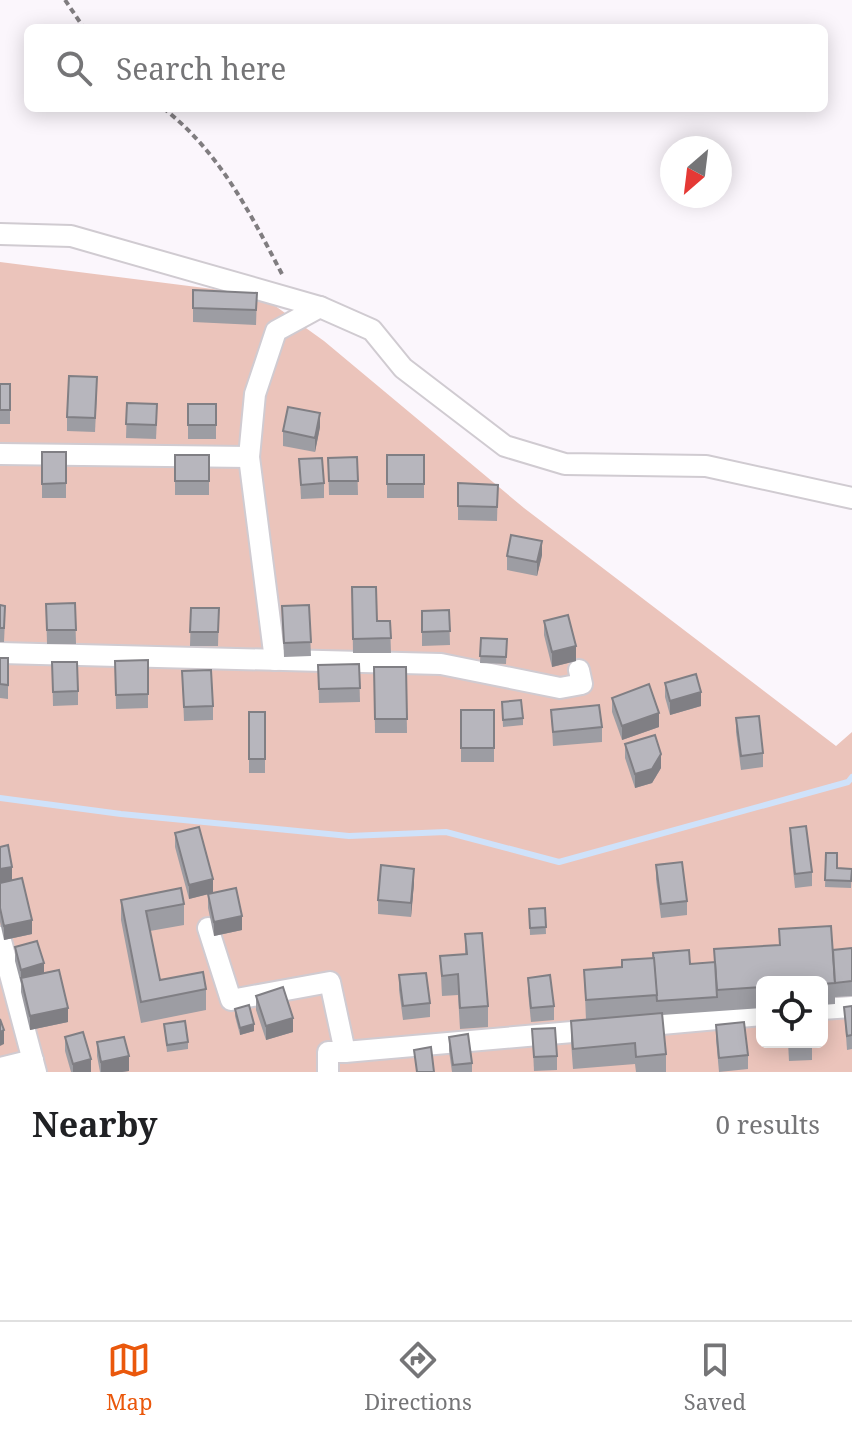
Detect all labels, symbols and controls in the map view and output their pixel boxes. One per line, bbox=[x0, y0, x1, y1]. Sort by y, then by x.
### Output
search box bbox=[24, 24, 828, 112]
icon: search bbox=[52, 46, 96, 90]
text: Search here bbox=[116, 48, 286, 89]
north arrow bbox=[660, 136, 732, 208]
map controls bbox=[756, 976, 828, 1048]
button: locate bbox=[756, 976, 828, 1048]
text: Nearby bbox=[32, 1101, 158, 1147]
text: 0 results bbox=[715, 1106, 820, 1142]
tab: Map bbox=[106, 1338, 152, 1416]
tab: Directions bbox=[364, 1338, 472, 1416]
tab: Saved bbox=[684, 1338, 746, 1416]

